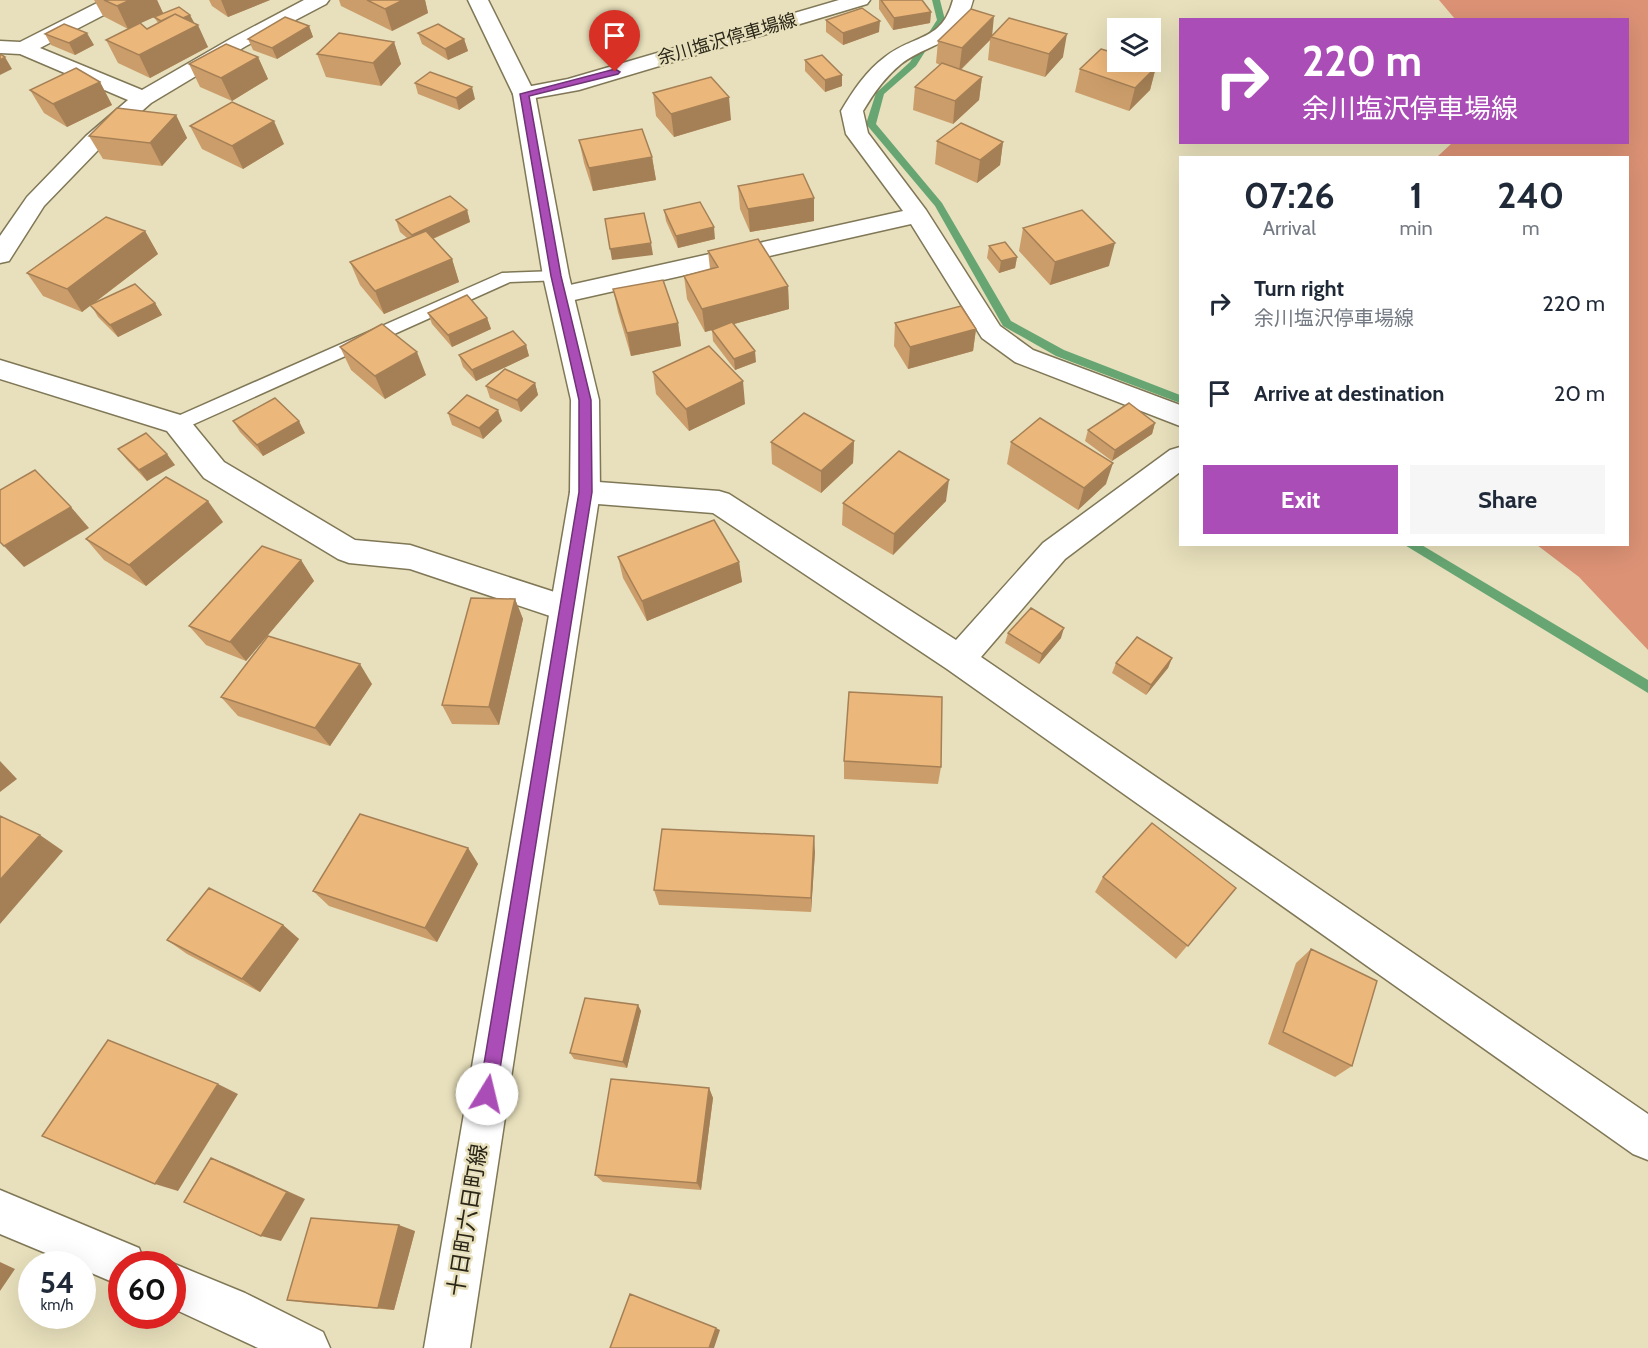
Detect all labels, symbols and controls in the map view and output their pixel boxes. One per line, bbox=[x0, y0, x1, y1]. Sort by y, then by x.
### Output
street label: 余川塩沢停車場線 bbox=[655, 9, 799, 69]
pin bbox=[589, 10, 640, 72]
map controls bbox=[1107, 18, 1161, 72]
button: layers bbox=[1107, 18, 1161, 72]
icon: arrive bbox=[598, 19, 631, 52]
text: 220 m bbox=[1302, 35, 1422, 87]
icon: right bbox=[1203, 42, 1281, 120]
text: 余川塩沢停車場線 bbox=[1302, 92, 1518, 125]
text: 07:26 bbox=[1244, 173, 1335, 217]
text: 1 bbox=[1409, 173, 1423, 217]
text: 240 bbox=[1497, 173, 1564, 217]
text: Arrival bbox=[1263, 216, 1316, 240]
text: min bbox=[1400, 216, 1433, 240]
text: m bbox=[1522, 216, 1540, 240]
text: Turn right bbox=[1254, 275, 1344, 302]
icon: right bbox=[1203, 287, 1236, 320]
text: 220 m bbox=[1542, 290, 1605, 317]
text: 余川塩沢停車場線 bbox=[1254, 306, 1414, 330]
icon: arrive bbox=[1203, 377, 1236, 410]
text: Arrive at destination bbox=[1254, 380, 1444, 407]
text: 20 m bbox=[1554, 380, 1605, 407]
button: Exit bbox=[1203, 465, 1398, 534]
button: Share bbox=[1410, 465, 1605, 534]
position arrow bbox=[455, 1062, 519, 1126]
street label: 十日町六日町線 bbox=[442, 1142, 493, 1298]
speed limit sign: 60 bbox=[108, 1251, 186, 1329]
text: 54 bbox=[40, 1264, 74, 1301]
text: km/h bbox=[41, 1296, 73, 1314]

